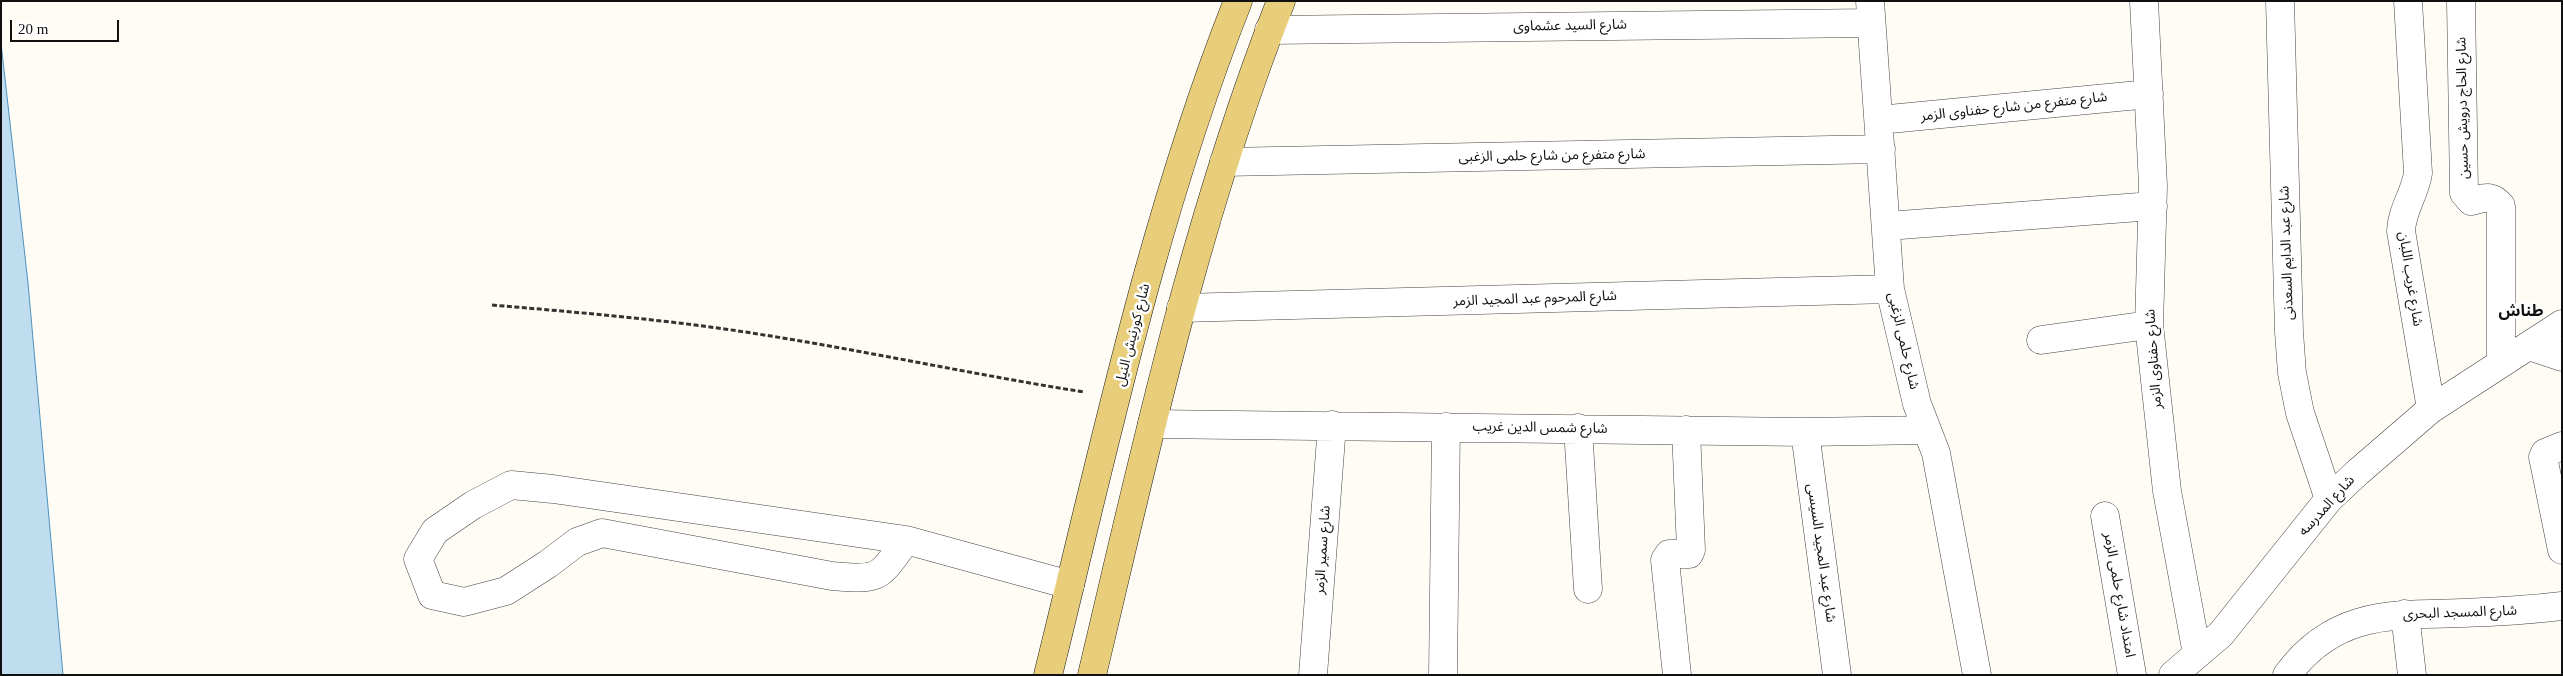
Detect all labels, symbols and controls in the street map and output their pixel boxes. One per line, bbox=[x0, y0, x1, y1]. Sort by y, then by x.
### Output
scale bar bbox=[12, 10, 121, 42]
street label: شارع السيد عشماوى bbox=[1513, 17, 1627, 35]
text: 20 m bbox=[18, 21, 48, 37]
street label: شارع الحاج درويش حسين bbox=[2453, 37, 2473, 179]
street label: شارع متفرع من شارع حفناوى الزمر bbox=[1920, 89, 2108, 125]
street label: شارع متفرع من شارع حلمى الزغبى bbox=[1458, 146, 1646, 166]
street label: شارع عبد الدايم السعدنى bbox=[2276, 185, 2298, 321]
street label: شارع غريب اللبان bbox=[2394, 230, 2426, 328]
street label: شارع كورنيش النيل bbox=[1112, 282, 1154, 388]
street label: شارع المرحوم عبد المجيد الزمر bbox=[1453, 288, 1617, 310]
street label: شارع حلمى الزغبى bbox=[1884, 291, 1922, 391]
district label: طناش bbox=[2499, 302, 2543, 322]
street label: شارع حفناوى الزمر bbox=[2142, 308, 2166, 410]
street label: شارع شمس الدين غريب bbox=[1472, 418, 1608, 438]
street label: شارع المدرسه bbox=[2295, 472, 2359, 540]
street label: شارع عبد المجيد السيسى bbox=[1803, 482, 1839, 624]
street label: شارع سمير الزمر bbox=[1312, 505, 1334, 595]
street label: امتداد شارع حلمى الزمر bbox=[2100, 531, 2138, 659]
street label: شارع المسجد البحرى bbox=[2402, 603, 2518, 623]

